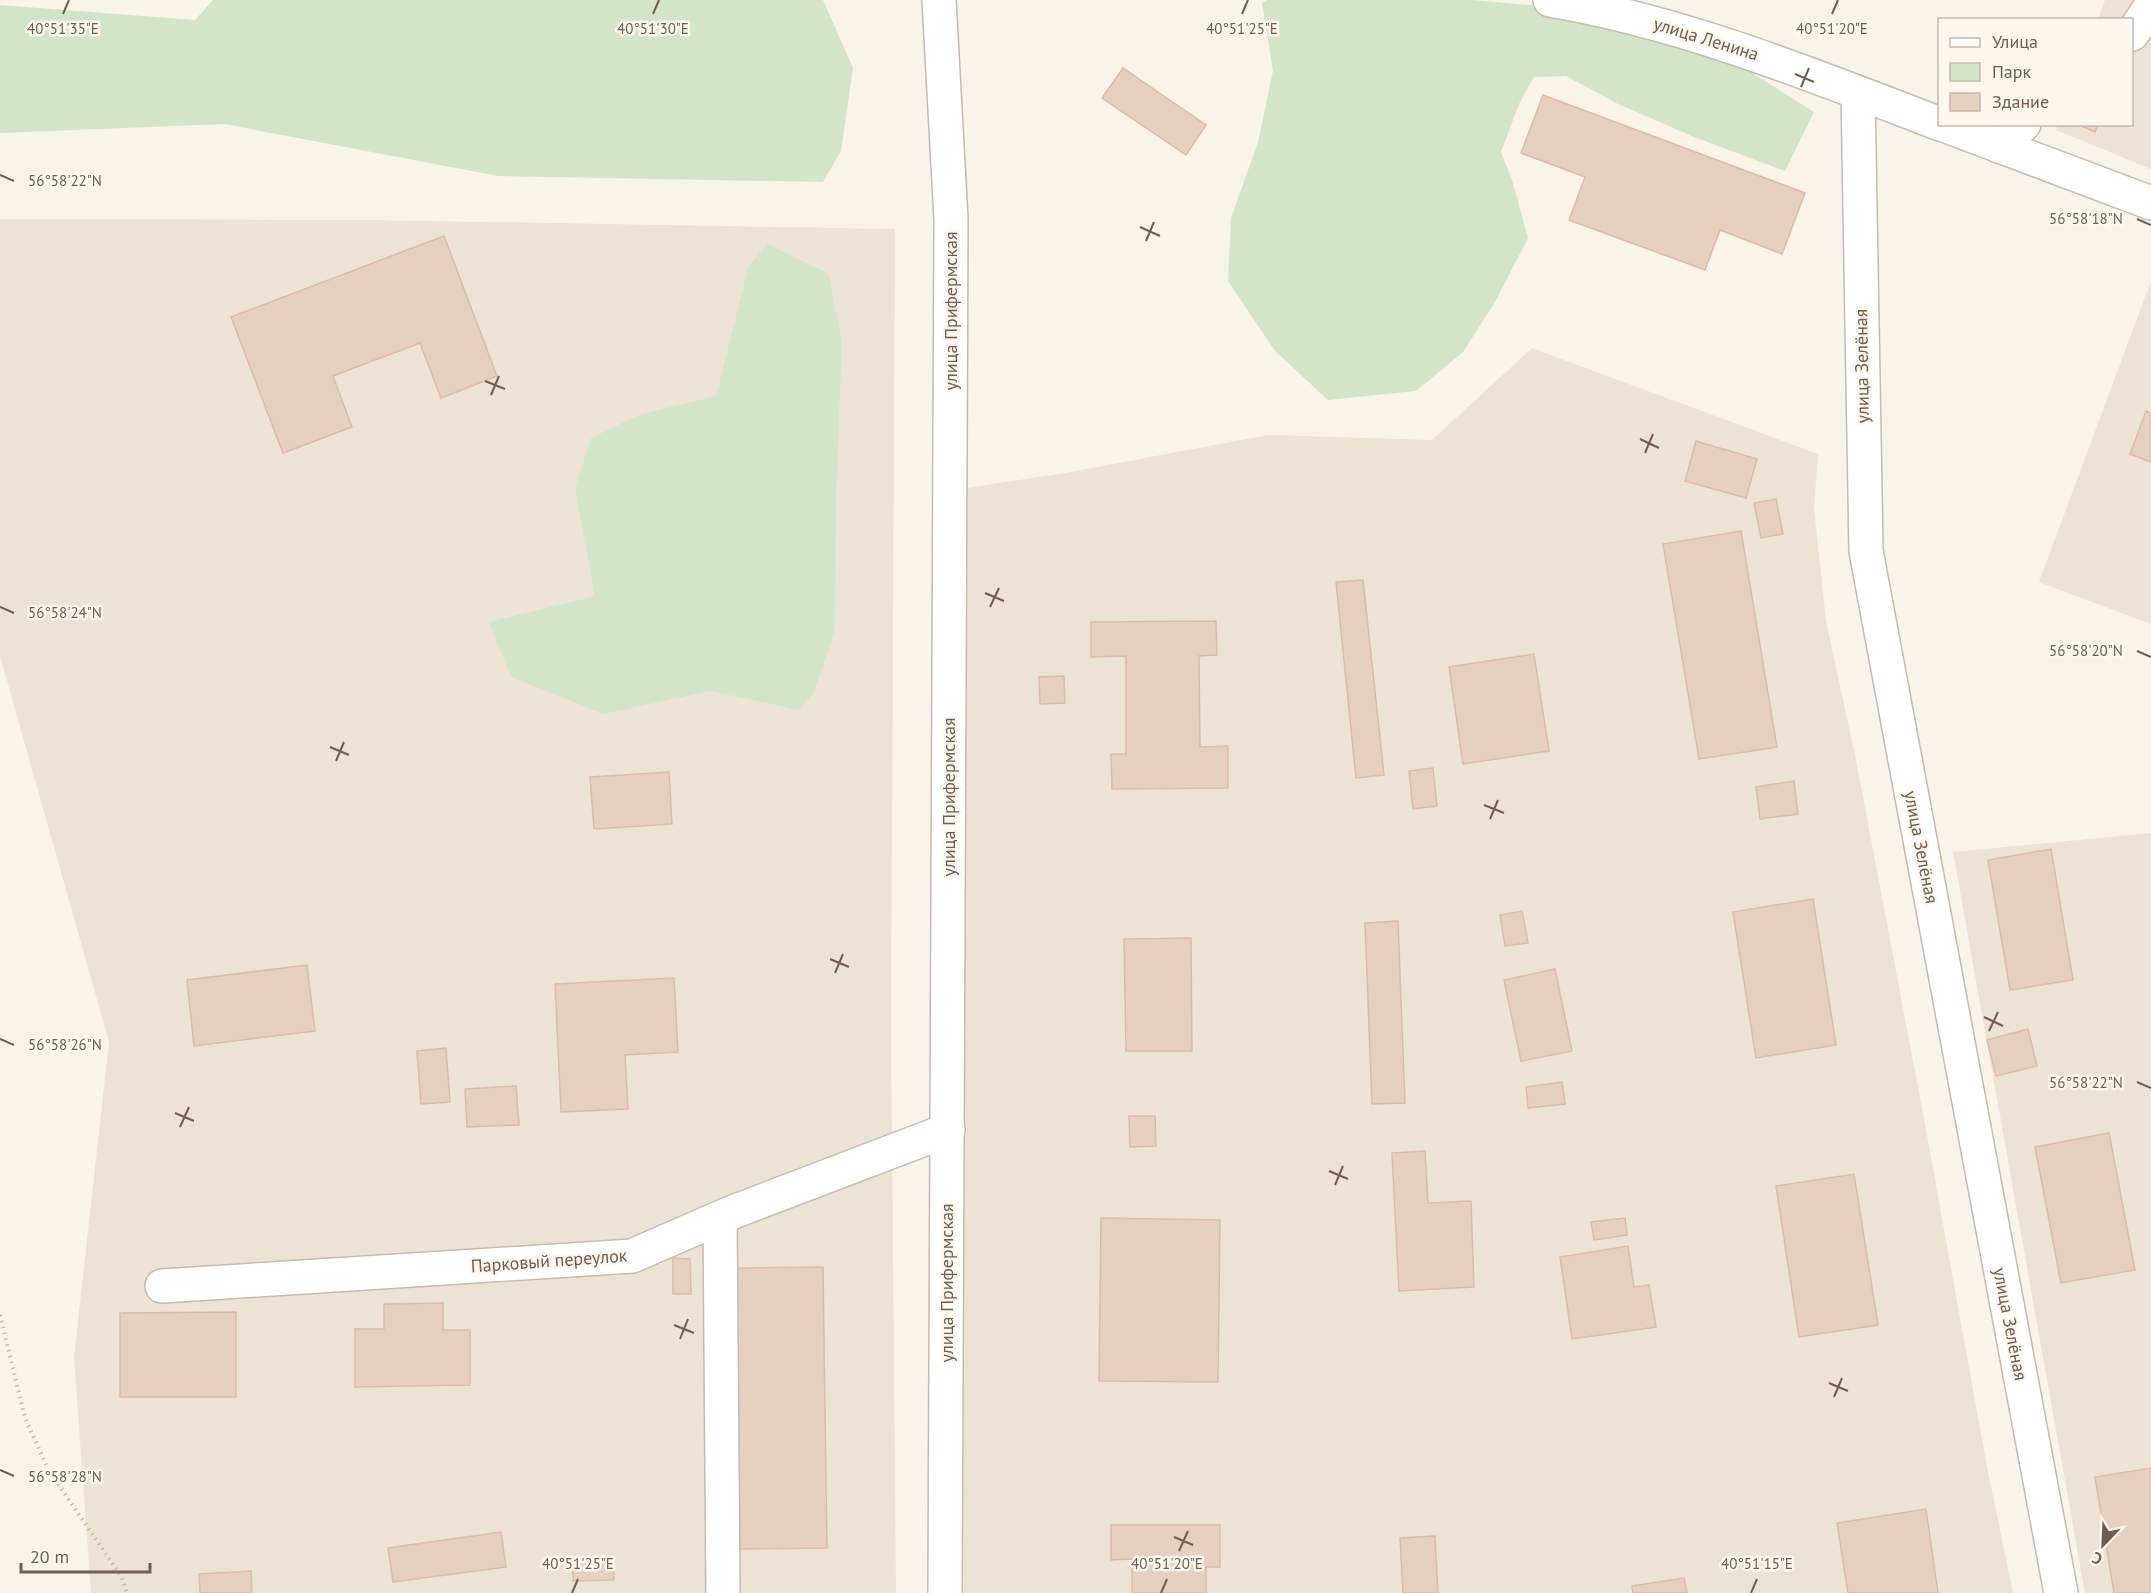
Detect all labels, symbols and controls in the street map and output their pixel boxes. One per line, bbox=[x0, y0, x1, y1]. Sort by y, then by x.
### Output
street label: улица Ленина bbox=[1651, 12, 1762, 65]
legend bbox=[1938, 18, 2133, 126]
text: 40°51'35"E bbox=[27, 19, 99, 38]
text: 40°51'30"E bbox=[617, 19, 689, 38]
text: 40°51'25"E bbox=[1206, 19, 1278, 38]
text: 40°51'20"E bbox=[1796, 19, 1868, 38]
text: Улица bbox=[1992, 30, 2038, 53]
text: Парк bbox=[1992, 60, 2032, 83]
text: Здание bbox=[1992, 90, 2049, 113]
text: 56°58'22"N bbox=[28, 171, 102, 190]
text: 56°58'18"N bbox=[2049, 209, 2123, 228]
street label: улица Прифермская bbox=[939, 232, 962, 390]
street label: улица Зелёная bbox=[1849, 309, 1874, 423]
text: 56°58'24"N bbox=[28, 603, 102, 622]
text: 56°58'20"N bbox=[2049, 641, 2123, 660]
street label: улица Прифермская bbox=[937, 718, 960, 876]
street label: улица Зелёная bbox=[1899, 789, 1944, 905]
text: 56°58'26"N bbox=[28, 1035, 102, 1054]
text: 56°58'22"N bbox=[2049, 1073, 2123, 1092]
street label: улица Прифермская bbox=[935, 1204, 958, 1362]
street label: Парковый переулок bbox=[470, 1244, 628, 1277]
street label: улица Зелёная bbox=[1988, 1266, 2033, 1382]
text: 56°58'28"N bbox=[28, 1467, 102, 1486]
north arrow bbox=[2073, 1515, 2133, 1575]
scale bar bbox=[21, 1536, 150, 1574]
text: 20 m bbox=[30, 1545, 69, 1568]
text: С bbox=[2089, 1548, 2105, 1570]
text: 40°51'25"E bbox=[542, 1554, 614, 1573]
text: 40°51'20"E bbox=[1131, 1554, 1203, 1573]
text: 40°51'15"E bbox=[1721, 1554, 1793, 1573]

